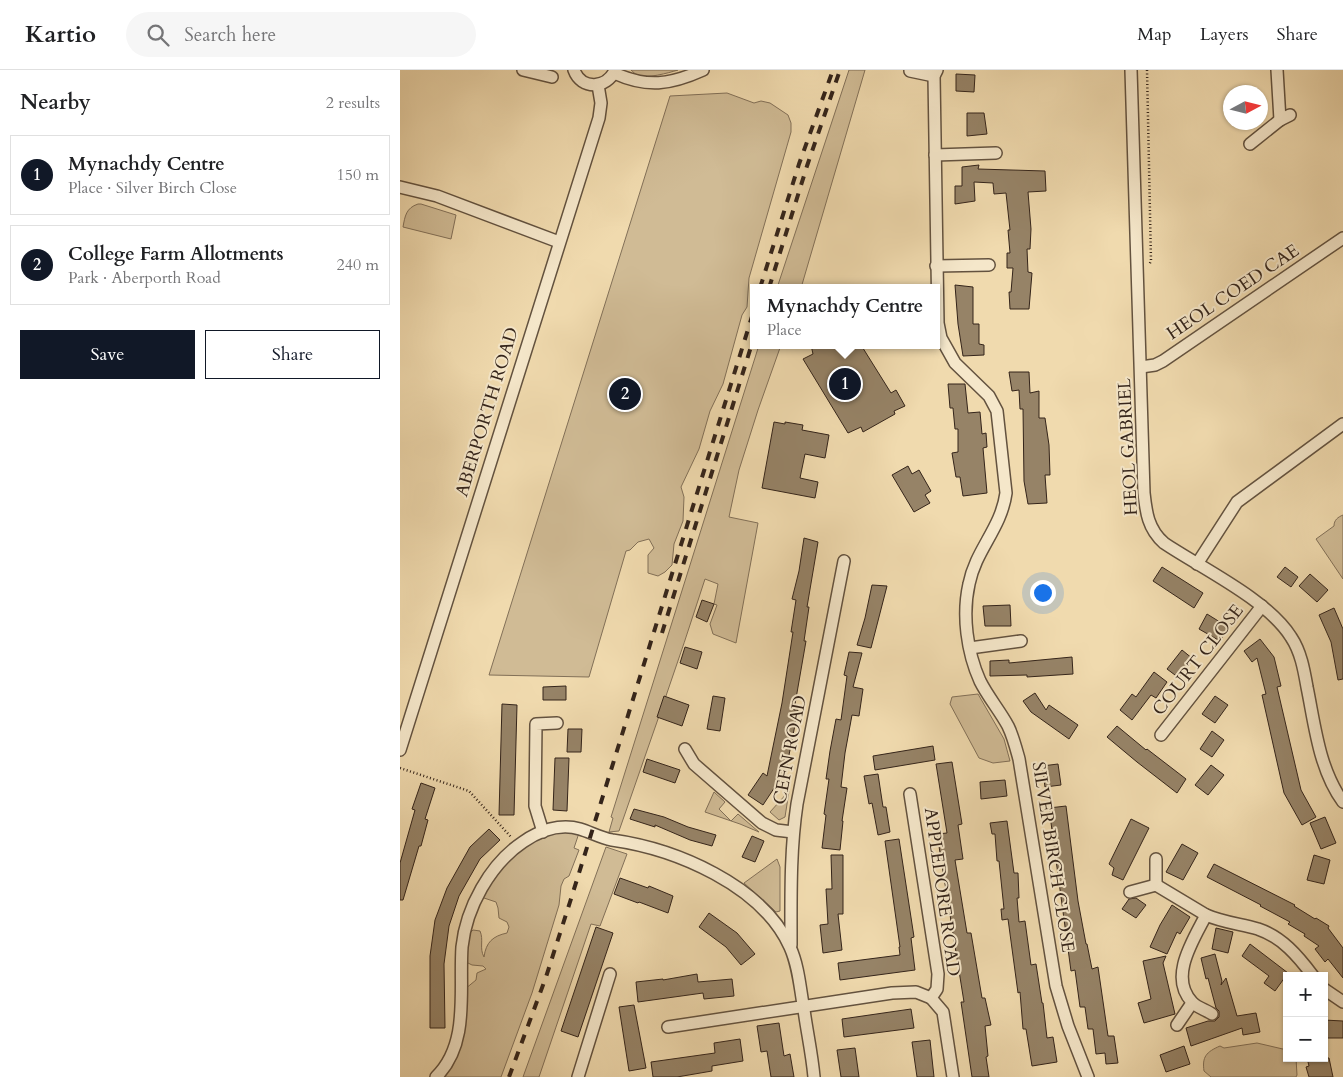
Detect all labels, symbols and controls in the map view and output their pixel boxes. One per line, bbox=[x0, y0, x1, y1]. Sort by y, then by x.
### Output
search box bbox=[126, 12, 476, 57]
text: Kartio bbox=[25, 18, 96, 51]
icon: search bbox=[144, 21, 172, 49]
text: Search here bbox=[184, 22, 276, 48]
text: Map bbox=[1137, 22, 1172, 47]
text: Layers bbox=[1200, 22, 1249, 47]
text: Share bbox=[1277, 22, 1318, 47]
north arrow bbox=[1223, 85, 1268, 130]
text: Nearby bbox=[20, 88, 91, 117]
text: 2 results bbox=[326, 92, 380, 114]
text: Mynachdy Centre bbox=[68, 151, 225, 177]
text: 1 bbox=[33, 164, 41, 186]
text: 150 m bbox=[337, 164, 379, 186]
text: Place · Silver Birch Close bbox=[68, 177, 237, 199]
street label: HEOL COED CAE bbox=[1162, 238, 1304, 346]
text: College Farm Allotments bbox=[68, 241, 283, 267]
text: 2 bbox=[33, 254, 41, 276]
text: 240 m bbox=[337, 254, 379, 276]
text: Park · Aberporth Road bbox=[68, 267, 221, 289]
popup bbox=[750, 284, 940, 349]
text: Mynachdy Centre bbox=[767, 293, 923, 319]
text: Place bbox=[767, 319, 802, 341]
street label: ABERPORTH ROAD bbox=[449, 324, 525, 500]
button: Save bbox=[20, 330, 195, 379]
button: Share bbox=[205, 330, 380, 379]
pin: 1 bbox=[829, 365, 861, 403]
pin: 2 bbox=[609, 375, 641, 413]
street label: HEOL GABRIEL bbox=[1112, 378, 1144, 516]
your location bbox=[1030, 580, 1056, 606]
street label: COURT CLOSE bbox=[1147, 599, 1249, 721]
street label: CEFN ROAD bbox=[767, 693, 813, 807]
street label: SILVER BIRCH CLOSE bbox=[1026, 760, 1080, 954]
street label: APPLEDORE ROAD bbox=[918, 806, 966, 978]
map controls bbox=[1283, 972, 1328, 1062]
button: + bbox=[1283, 972, 1328, 1017]
button: − bbox=[1283, 1017, 1328, 1062]

